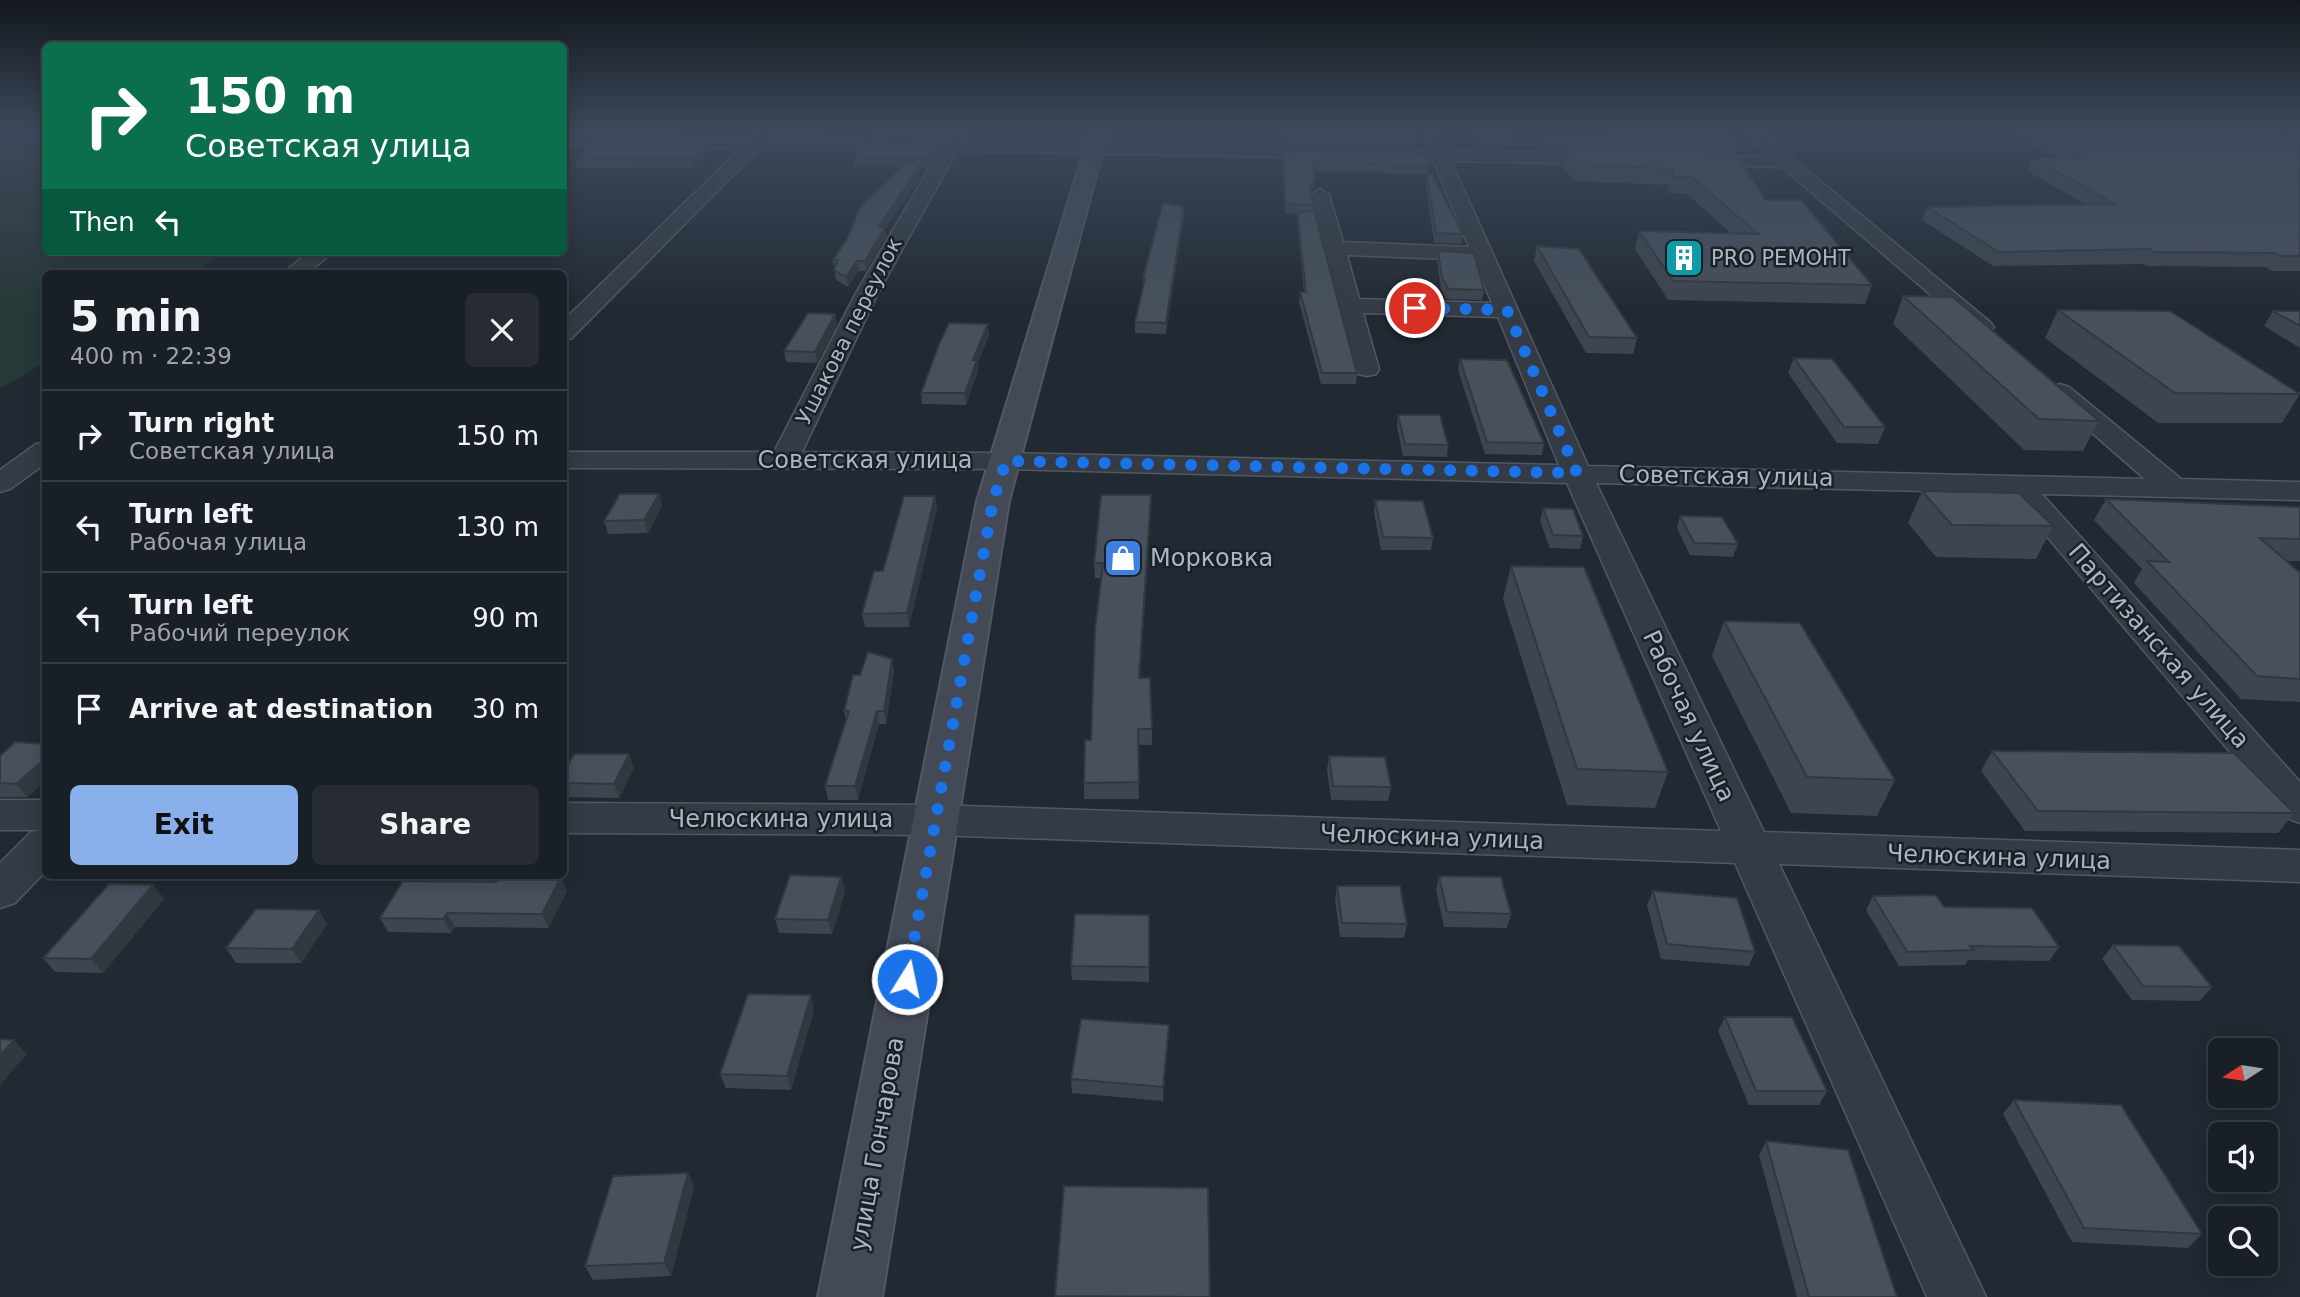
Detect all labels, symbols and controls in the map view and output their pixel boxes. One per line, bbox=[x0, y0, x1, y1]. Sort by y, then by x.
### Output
text: 150 m bbox=[185, 68, 355, 125]
icon: right bbox=[70, 70, 161, 161]
text: Советская улица bbox=[185, 127, 472, 165]
icon: left bbox=[149, 203, 187, 241]
text: Then bbox=[70, 207, 135, 237]
street label: Ушакова переулок bbox=[791, 234, 907, 428]
building icon: PRO РЕМОНТ bbox=[1663, 237, 1705, 279]
place label: PRO РЕМОНТ bbox=[1711, 246, 1851, 270]
pin bbox=[1385, 278, 1445, 338]
icon: arrive bbox=[1396, 289, 1434, 327]
text: 5 min bbox=[70, 292, 202, 341]
button: close bbox=[465, 293, 539, 367]
text: 400 m · 22:39 bbox=[70, 343, 232, 369]
text: Turn right bbox=[129, 408, 274, 438]
icon: right bbox=[70, 417, 108, 455]
text: 150 m bbox=[456, 421, 539, 451]
text: Советская улица bbox=[129, 438, 335, 464]
street label: Советская улица bbox=[758, 446, 972, 474]
street label: Советская улица bbox=[1618, 460, 1834, 492]
text: Turn left bbox=[129, 499, 253, 529]
icon: left bbox=[70, 508, 108, 546]
text: 130 m bbox=[456, 512, 539, 542]
text: Рабочая улица bbox=[129, 529, 307, 555]
shop icon: Морковка bbox=[1102, 537, 1144, 579]
street label: Партизанская улица bbox=[2063, 538, 2255, 754]
place label: Морковка bbox=[1150, 544, 1273, 572]
text: Turn left bbox=[129, 590, 253, 620]
icon: left bbox=[70, 599, 108, 637]
text: 90 m bbox=[472, 603, 539, 633]
text: Рабочий переулок bbox=[129, 620, 350, 646]
street label: Рабочая улица bbox=[1637, 626, 1741, 806]
icon: arrive bbox=[70, 690, 108, 728]
text: Arrive at destination bbox=[129, 694, 433, 724]
text: 30 m bbox=[472, 694, 539, 724]
button: Exit bbox=[70, 785, 298, 865]
button: Share bbox=[312, 785, 539, 865]
street label: Челюскина улица bbox=[669, 805, 893, 833]
street label: Челюскина улица bbox=[1319, 819, 1545, 855]
street label: Челюскина улица bbox=[1886, 839, 2112, 875]
position arrow bbox=[870, 942, 944, 1016]
street label: улица Гончарова bbox=[844, 1035, 910, 1253]
north arrow bbox=[2208, 1038, 2278, 1108]
map controls bbox=[2208, 1038, 2278, 1276]
button: sound bbox=[2208, 1122, 2278, 1192]
button: search bbox=[2208, 1206, 2278, 1276]

